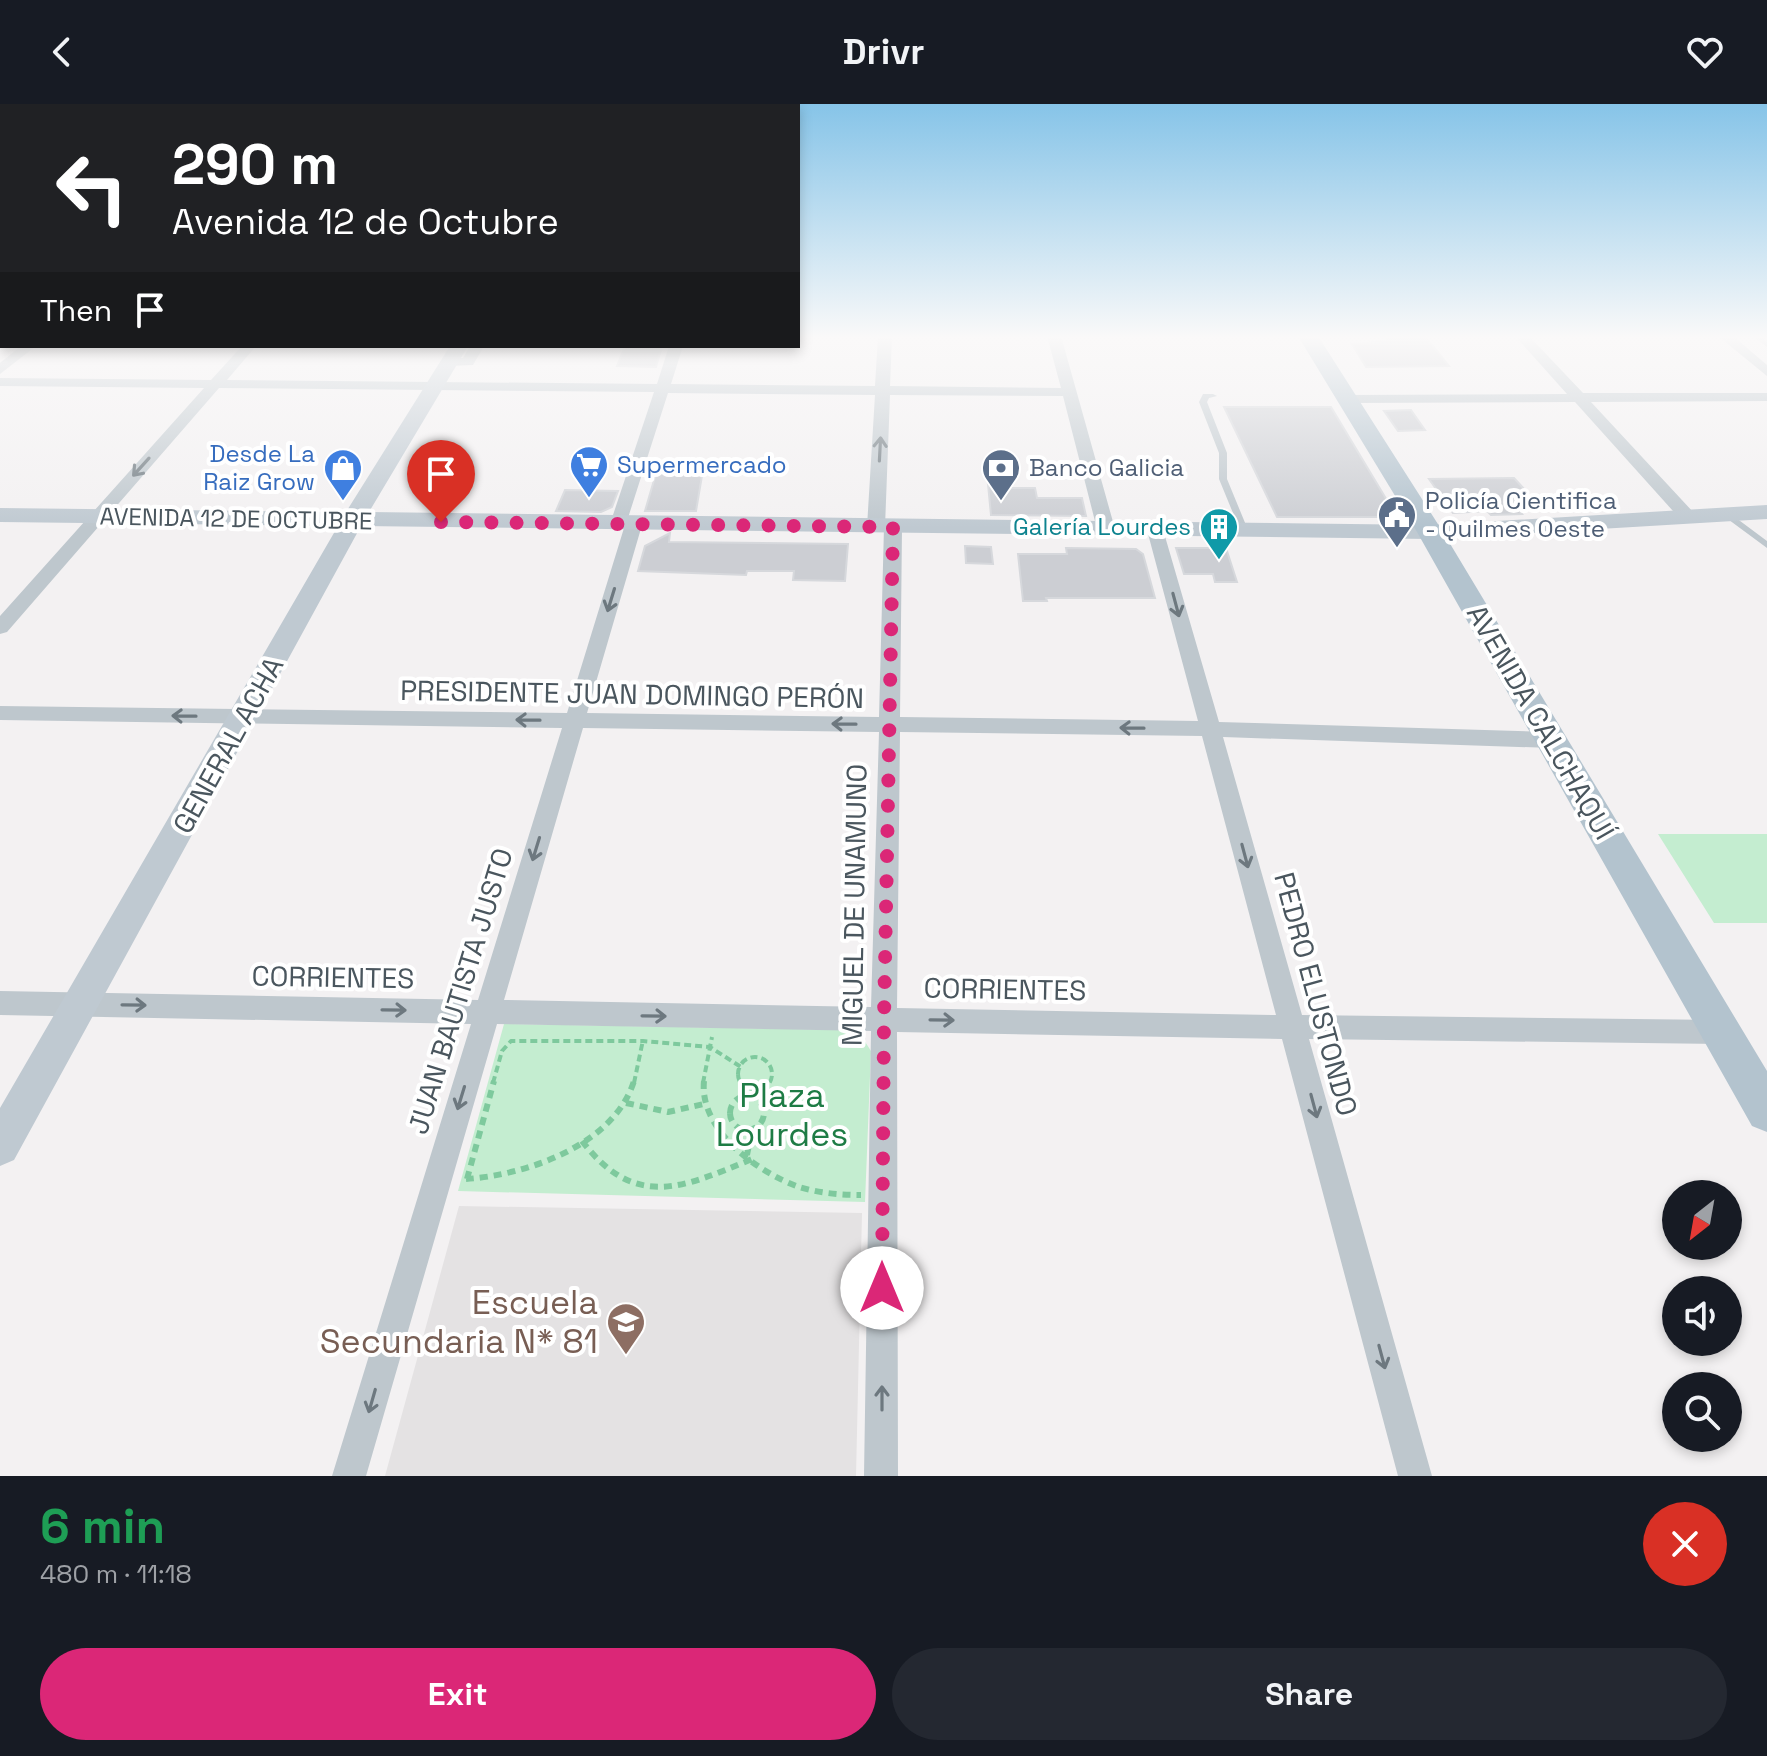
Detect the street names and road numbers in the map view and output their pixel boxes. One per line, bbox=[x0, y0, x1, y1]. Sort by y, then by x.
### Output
street label: AVENIDA 12 DE OCTUBRE bbox=[99, 501, 373, 536]
street label: AVENIDA CALCHAQUÍ bbox=[1459, 598, 1623, 846]
street label: GENERAL ACHA bbox=[165, 650, 291, 840]
street label: PRESIDENTE JUAN DOMINGO PERÓN bbox=[400, 672, 864, 716]
street label: MIGUEL DE UNAMUNO bbox=[834, 764, 874, 1046]
street label: JUAN BAUTISTA JUSTO bbox=[399, 844, 521, 1138]
street label: PEDRO ELUSTONDO bbox=[1266, 868, 1366, 1120]
street label: CORRIENTES bbox=[251, 958, 415, 996]
street label: CORRIENTES bbox=[923, 970, 1087, 1008]

